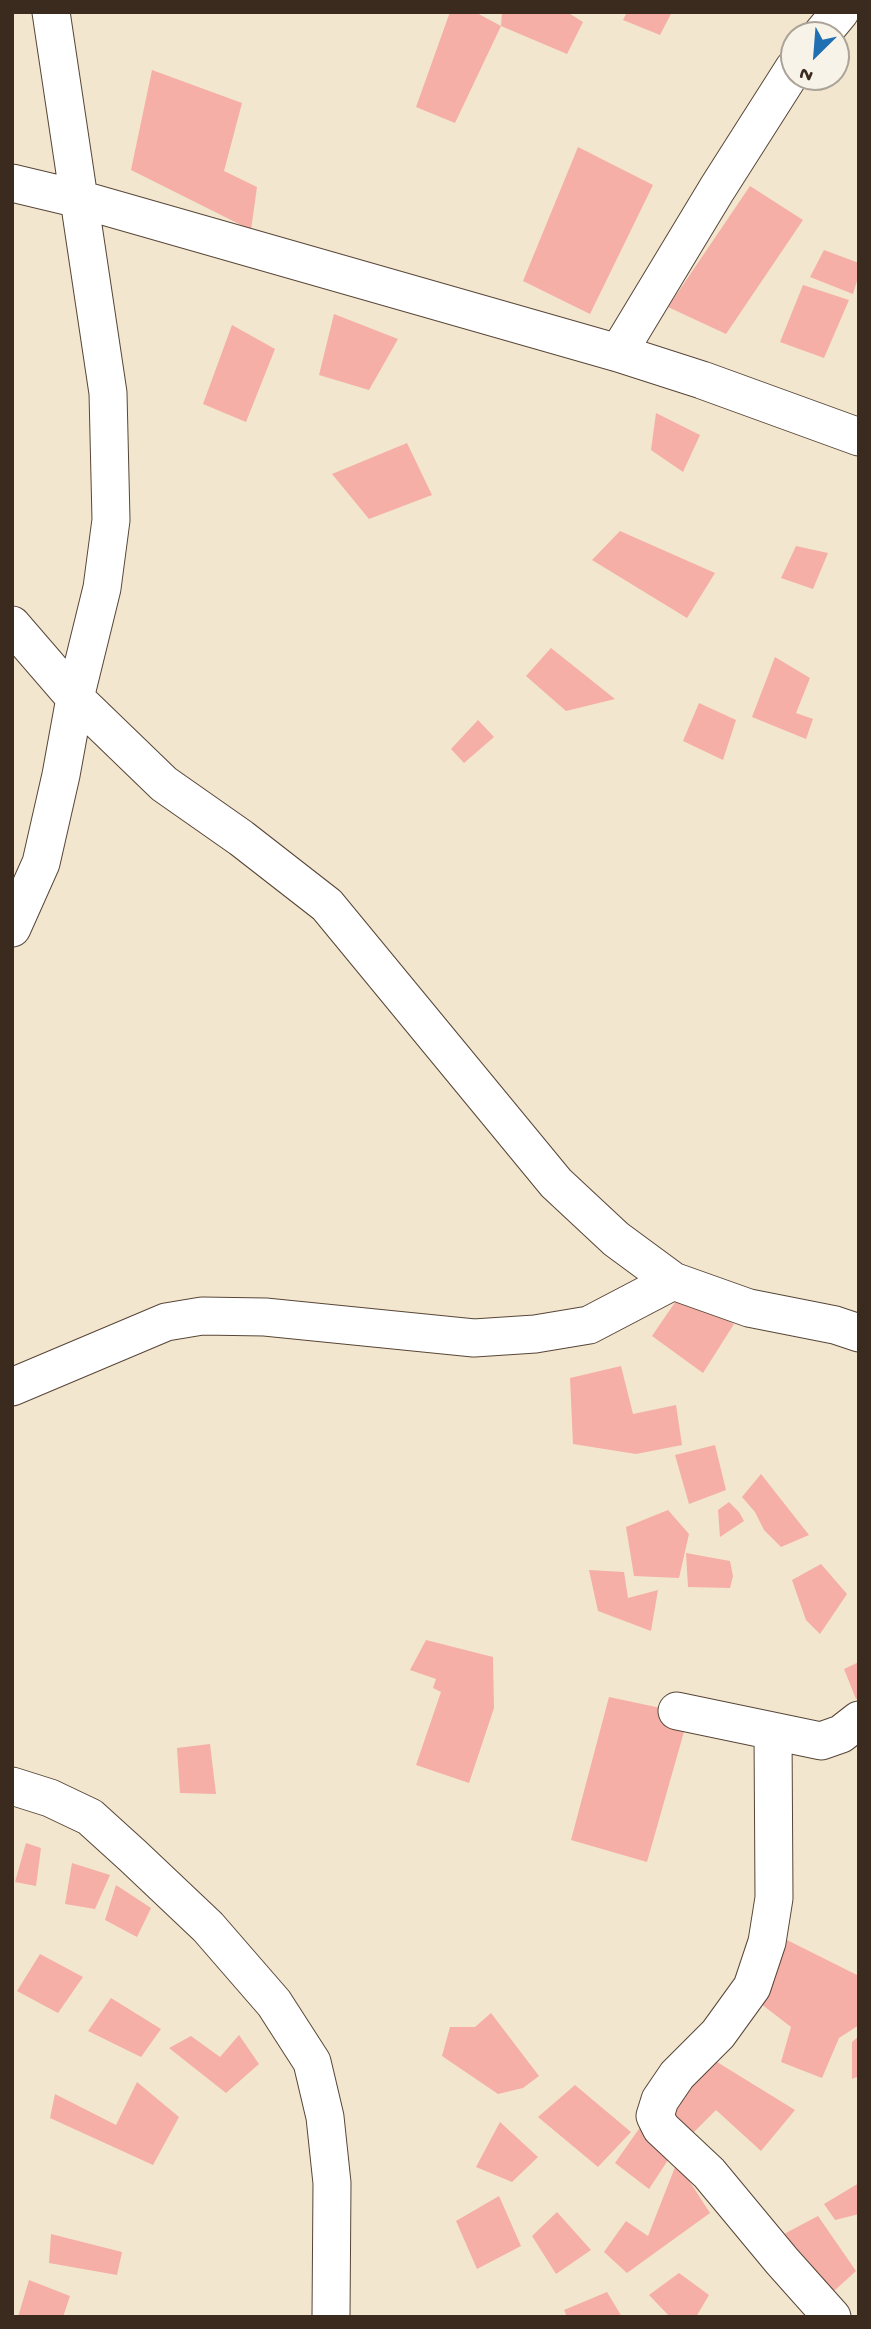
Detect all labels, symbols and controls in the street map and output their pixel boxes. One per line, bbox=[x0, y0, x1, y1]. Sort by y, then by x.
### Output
north arrow bbox=[780, 21, 850, 91]
text: N bbox=[796, 61, 817, 87]

